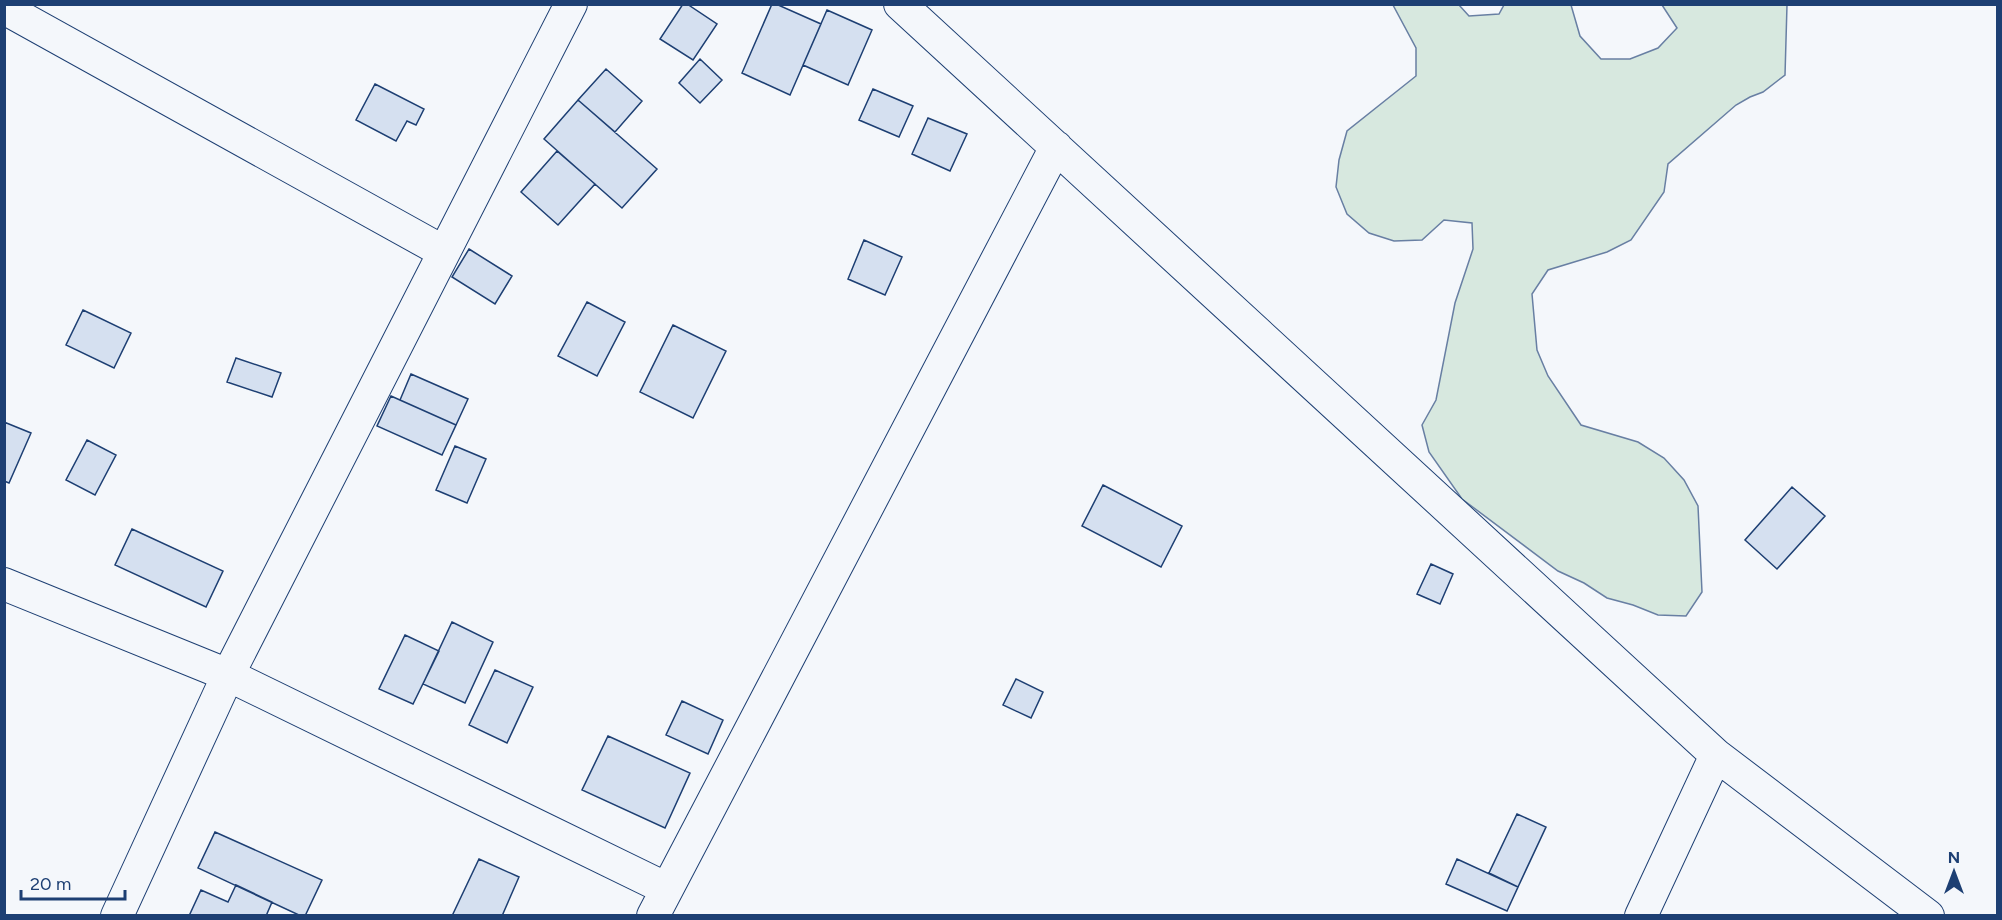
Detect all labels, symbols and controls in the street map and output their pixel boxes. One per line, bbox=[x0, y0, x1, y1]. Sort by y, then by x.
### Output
north arrow bbox=[1924, 842, 1984, 902]
text: N bbox=[1948, 848, 1960, 867]
scale bar bbox=[21, 863, 124, 901]
text: 20 m bbox=[30, 873, 71, 895]

